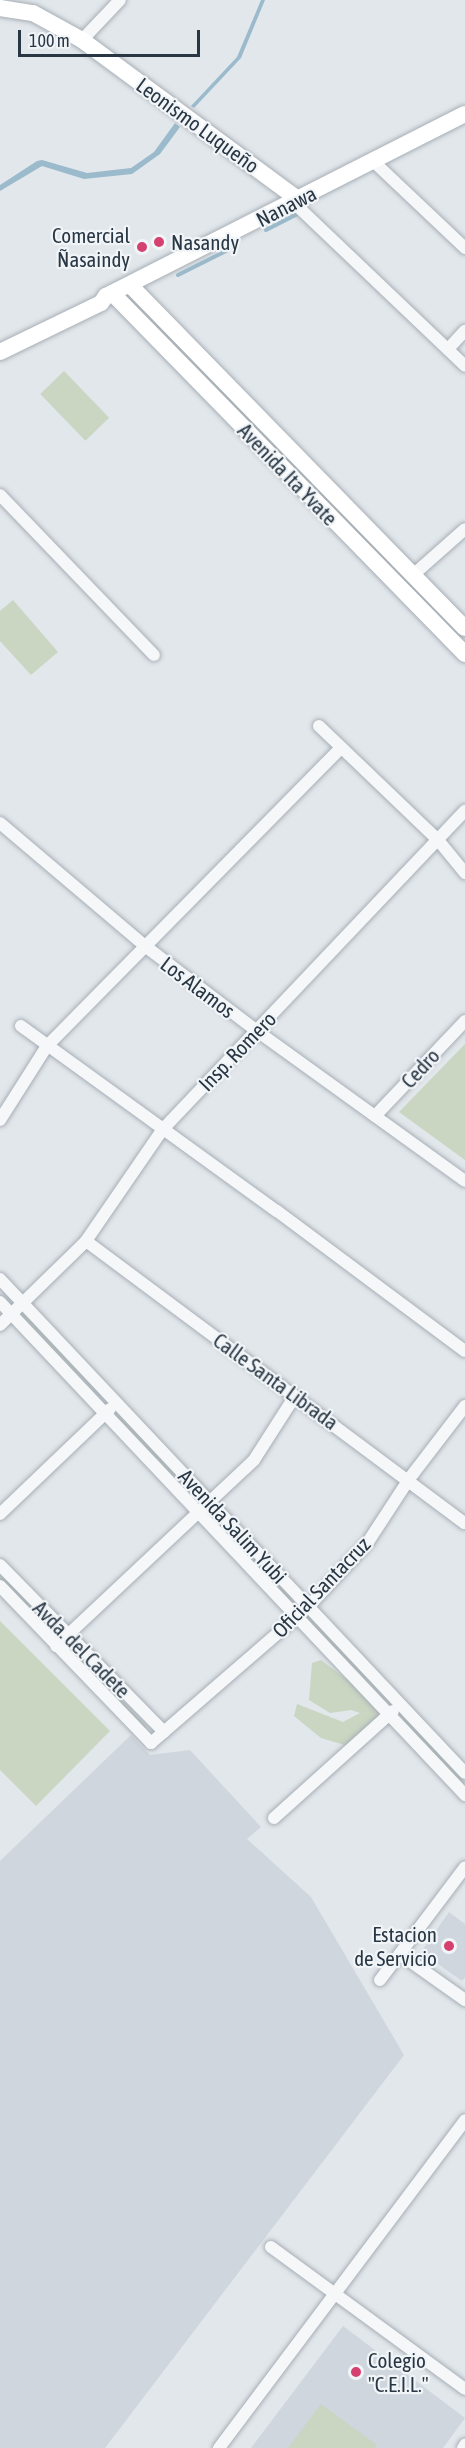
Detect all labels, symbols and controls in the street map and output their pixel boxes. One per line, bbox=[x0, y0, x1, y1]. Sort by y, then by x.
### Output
scale bar bbox=[21, 18, 202, 56]
text: 100 m bbox=[29, 30, 70, 51]
street label: Leonismo Luqueño bbox=[132, 72, 264, 178]
street label: Nanawa bbox=[252, 180, 320, 232]
place label: Comercial Ñasaindy bbox=[52, 222, 130, 272]
place label: Nasandy bbox=[171, 229, 239, 255]
marker: Nasandy bbox=[152, 235, 166, 249]
marker: Comercial Ñasaindy bbox=[135, 240, 149, 254]
street label: Avenida Ita Yvate bbox=[233, 418, 343, 530]
street label: Los Alamos bbox=[156, 951, 240, 1023]
street label: Insp. Romero bbox=[193, 1006, 281, 1096]
street label: Cedro bbox=[395, 1043, 445, 1093]
street label: Calle Santa Librada bbox=[209, 1327, 343, 1435]
street label: Avenida Salim Yubi bbox=[174, 1464, 292, 1588]
street label: Oficial Santacruz bbox=[267, 1532, 375, 1642]
street label: Avda. del Cadete bbox=[28, 1595, 136, 1703]
place label: Estacion de Servicio bbox=[354, 1921, 437, 1971]
marker: Estacion de Servicio bbox=[442, 1939, 456, 1953]
place label: Colegio "C.E.I.L." bbox=[368, 2347, 429, 2397]
marker: Colegio "C.E.I.L." bbox=[349, 2365, 363, 2379]

